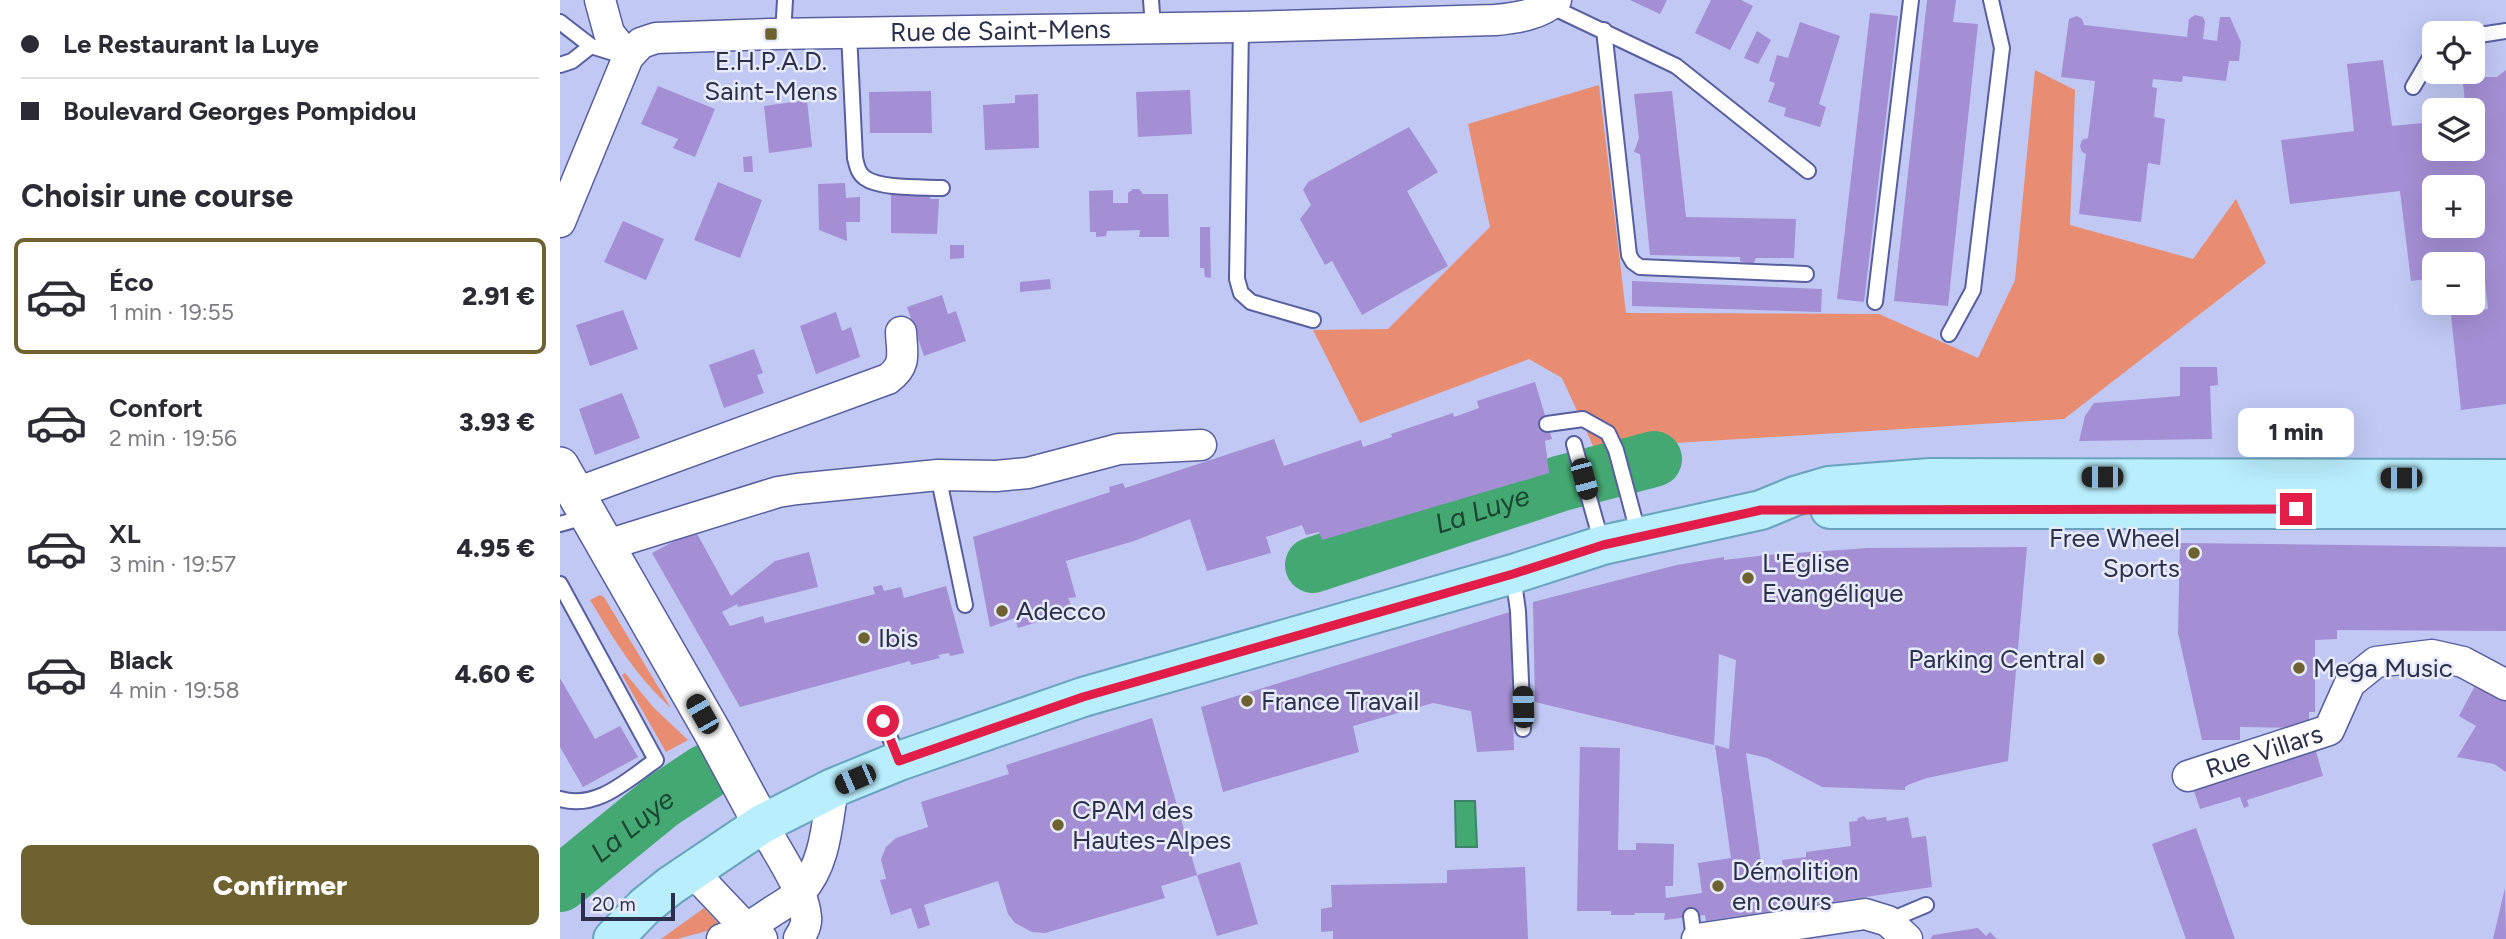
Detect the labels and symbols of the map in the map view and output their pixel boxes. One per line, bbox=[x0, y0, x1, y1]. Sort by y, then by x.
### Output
street label: Rue de Saint-Mens bbox=[890, 13, 1111, 48]
marker: E.H.P.A.D. Saint-Mens bbox=[763, 26, 779, 42]
place label: E.H.P.A.D. Saint-Mens bbox=[704, 45, 838, 107]
callout: 1 min bbox=[2238, 407, 2354, 456]
car bbox=[1569, 456, 1600, 502]
car bbox=[2082, 467, 2124, 488]
car bbox=[2381, 468, 2423, 489]
water label: La Luye bbox=[1430, 478, 1534, 541]
route end bbox=[2280, 493, 2312, 525]
place label: Free Wheel Sports bbox=[2049, 522, 2180, 584]
marker: Free Wheel Sports bbox=[2186, 545, 2202, 561]
place label: L'Eglise Evangélique bbox=[1762, 547, 1903, 609]
marker: L'Eglise Evangélique bbox=[1740, 570, 1756, 586]
place label: Adecco bbox=[1016, 595, 1106, 627]
marker: Adecco bbox=[994, 603, 1010, 619]
place label: Ibis bbox=[878, 622, 918, 654]
marker: Ibis bbox=[856, 630, 872, 646]
place label: Parking Central bbox=[1908, 643, 2085, 675]
marker: Parking Central bbox=[2091, 651, 2107, 667]
place label: Mega Music bbox=[2313, 652, 2453, 684]
marker: Mega Music bbox=[2291, 660, 2307, 676]
place label: France Travail bbox=[1261, 685, 1419, 717]
car bbox=[1512, 686, 1535, 728]
car bbox=[683, 691, 722, 737]
marker: France Travail bbox=[1239, 693, 1255, 709]
route start bbox=[867, 705, 899, 737]
street label: Rue Villars bbox=[2201, 717, 2327, 785]
car bbox=[832, 761, 879, 797]
water label: La Luye bbox=[583, 781, 680, 869]
place label: CPAM des Hautes-Alpes bbox=[1072, 794, 1231, 856]
marker: CPAM des Hautes-Alpes bbox=[1050, 817, 1066, 833]
place label: Démolition en cours bbox=[1732, 855, 1859, 917]
marker: Démolition en cours bbox=[1710, 878, 1726, 894]
scale bar bbox=[581, 890, 676, 922]

